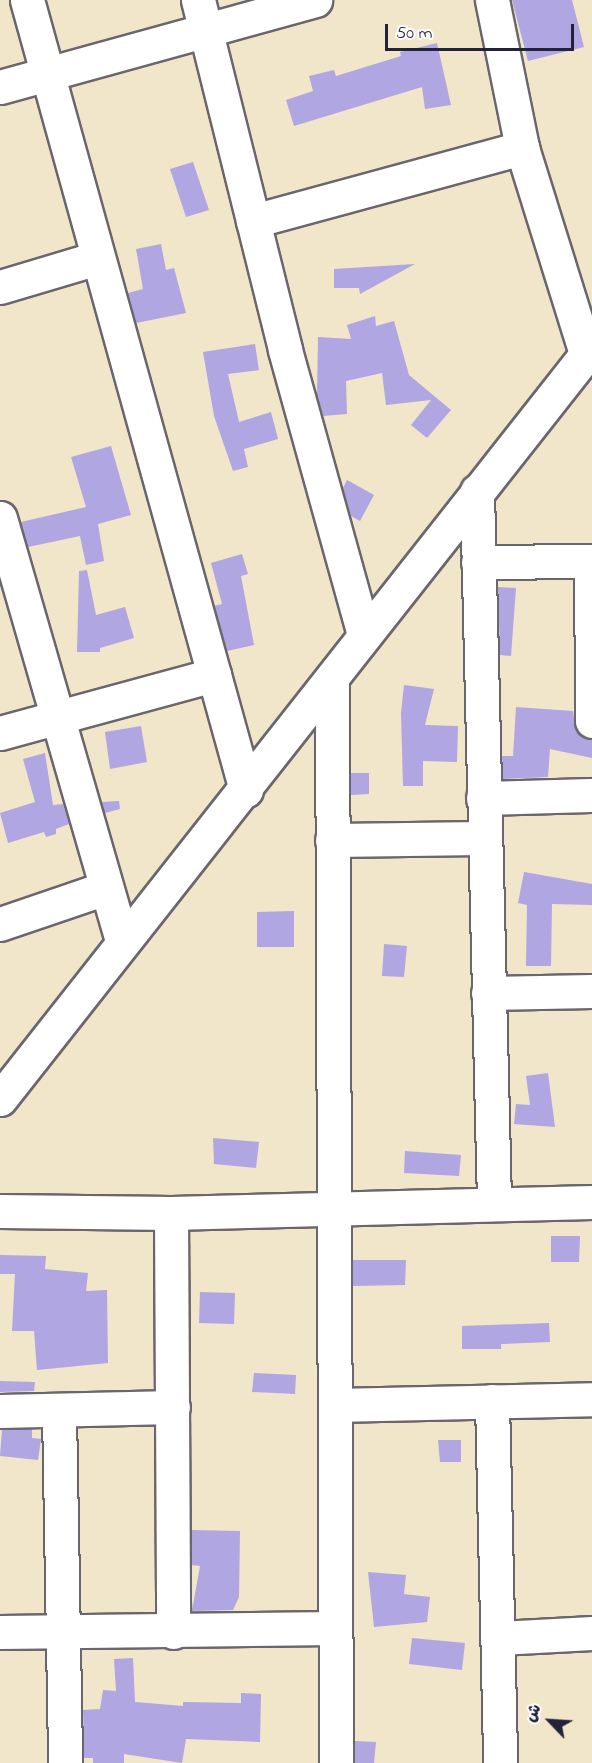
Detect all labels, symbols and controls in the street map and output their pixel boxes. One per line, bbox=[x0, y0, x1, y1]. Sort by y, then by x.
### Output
scale bar bbox=[388, 12, 577, 50]
text: 50 m bbox=[396, 21, 433, 47]
north arrow bbox=[520, 1691, 580, 1751]
text: ش bbox=[519, 1700, 548, 1726]

